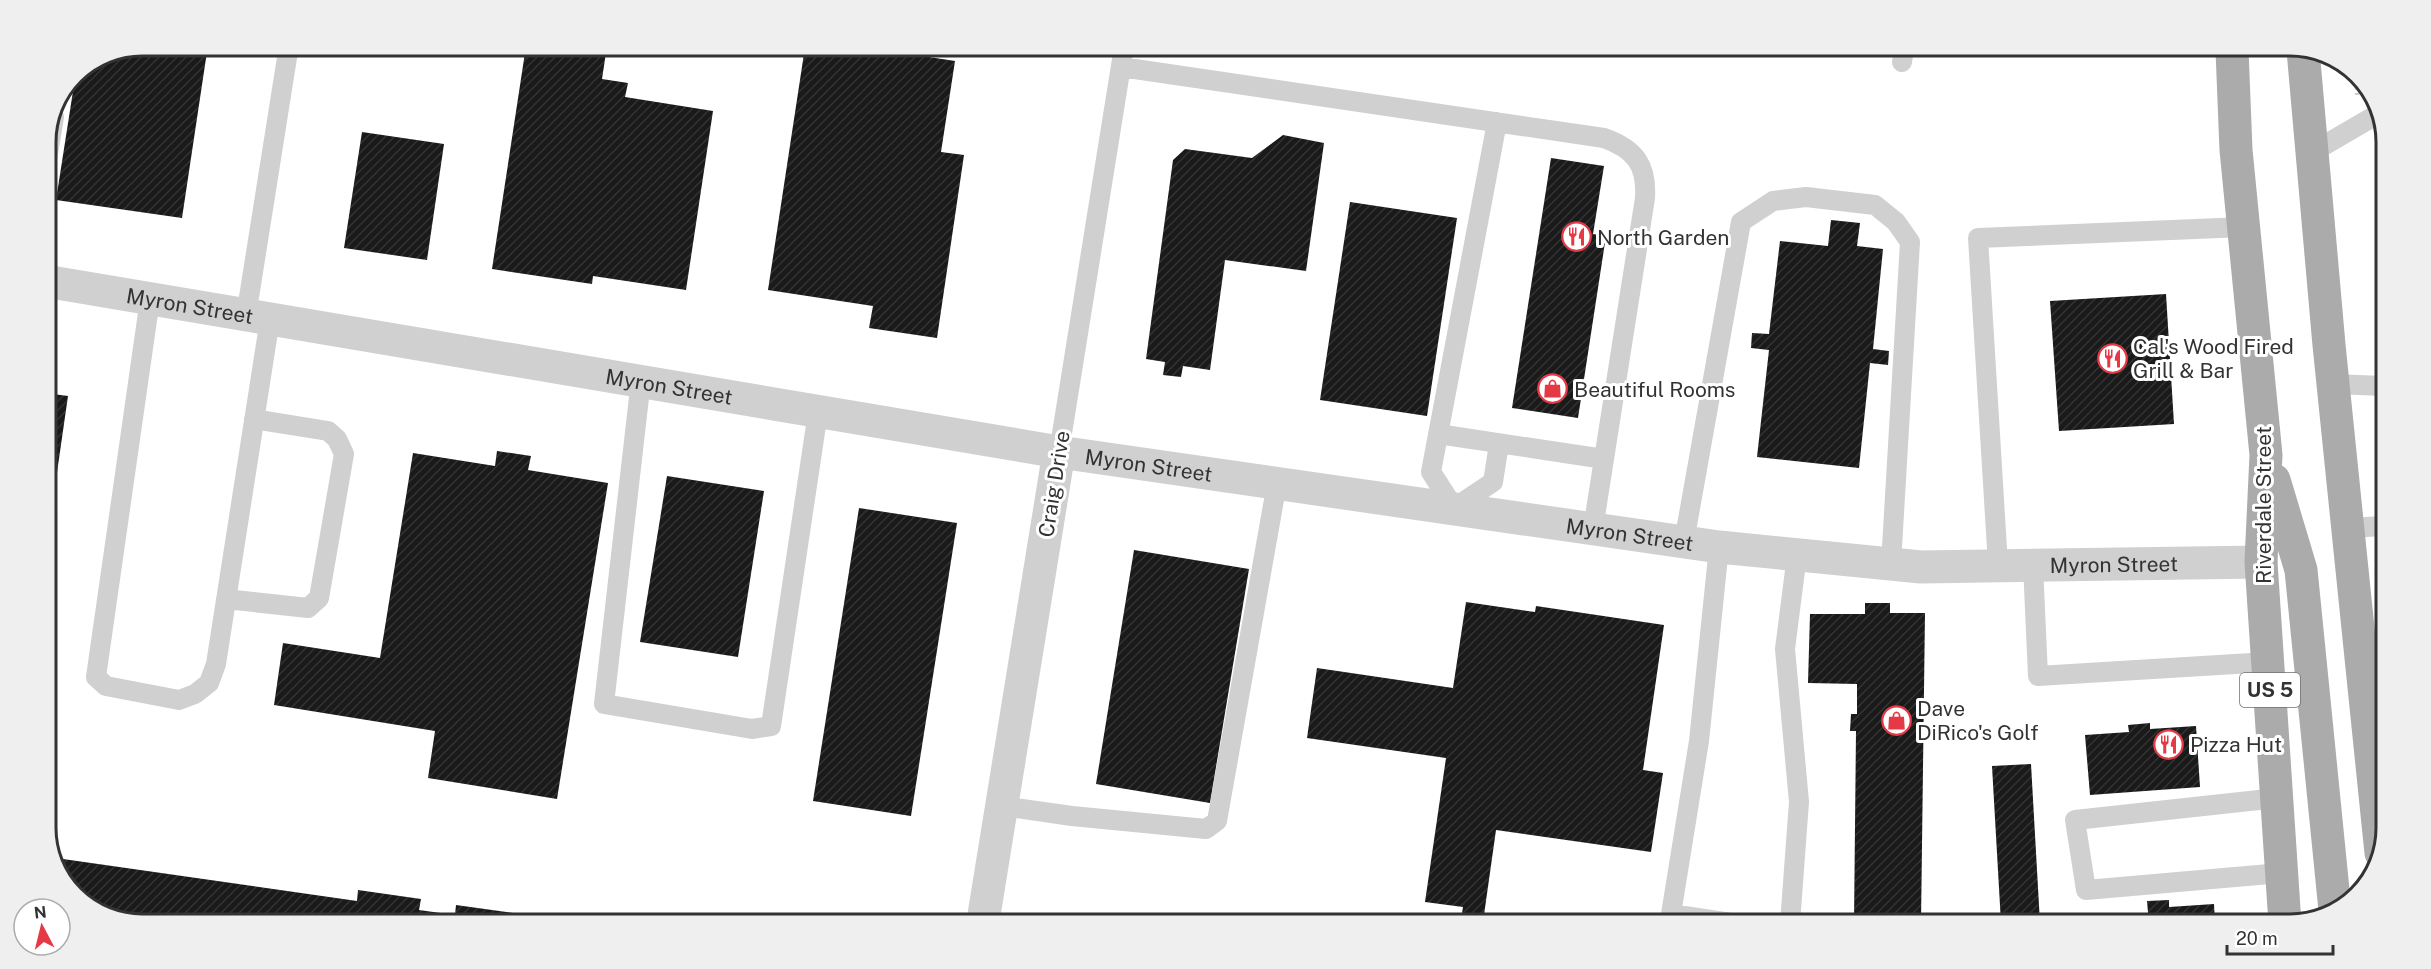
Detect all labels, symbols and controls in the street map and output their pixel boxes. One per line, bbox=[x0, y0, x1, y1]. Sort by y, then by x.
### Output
restaurant icon: North Garden bbox=[1560, 221, 1592, 253]
place label: North Garden bbox=[1597, 225, 1729, 250]
street label: Myron Street bbox=[125, 282, 255, 328]
place label: Cal's Wood Fired Grill & Bar bbox=[2133, 334, 2294, 383]
restaurant icon: Cal's Wood Fired Grill & Bar bbox=[2096, 342, 2128, 374]
street label: Myron Street bbox=[604, 363, 735, 409]
shop icon: Beautiful Rooms bbox=[1537, 373, 1569, 405]
place label: Beautiful Rooms bbox=[1574, 377, 1735, 402]
street label: Riverdale Street bbox=[2251, 426, 2276, 584]
street label: Craig Drive bbox=[1033, 429, 1075, 539]
street label: Myron Street bbox=[1083, 443, 1214, 486]
street label: Myron Street bbox=[1564, 513, 1695, 556]
street label: Myron Street bbox=[2049, 551, 2178, 578]
road number: US 5 bbox=[2240, 673, 2300, 707]
place label: Dave DiRico's Golf bbox=[1917, 696, 2039, 745]
shop icon: Dave DiRico's Golf bbox=[1880, 704, 1912, 736]
restaurant icon: Pizza Hut bbox=[2153, 728, 2185, 760]
place label: Pizza Hut bbox=[2190, 732, 2282, 757]
north arrow bbox=[12, 897, 72, 957]
text: N bbox=[33, 902, 48, 923]
scale bar bbox=[2227, 918, 2334, 956]
text: 20 m bbox=[2236, 928, 2278, 949]

